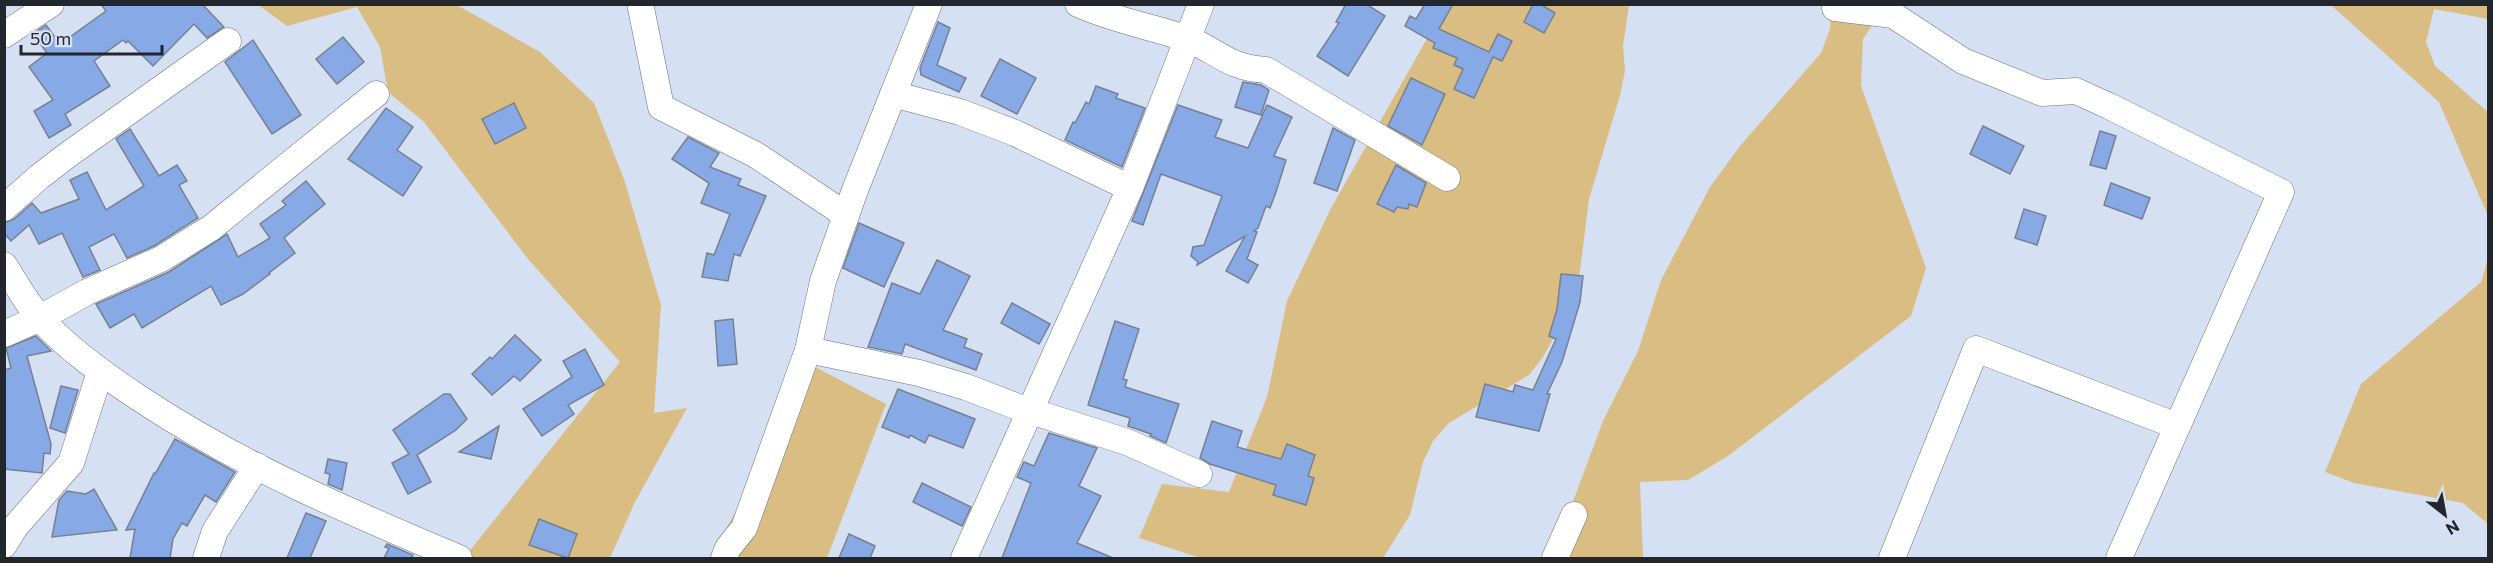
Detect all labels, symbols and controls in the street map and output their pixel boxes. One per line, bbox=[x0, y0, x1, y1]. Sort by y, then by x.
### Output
scale bar bbox=[21, 18, 162, 56]
text: 50 m bbox=[30, 27, 71, 49]
north arrow bbox=[2415, 485, 2475, 545]
text: N bbox=[2443, 517, 2463, 540]

